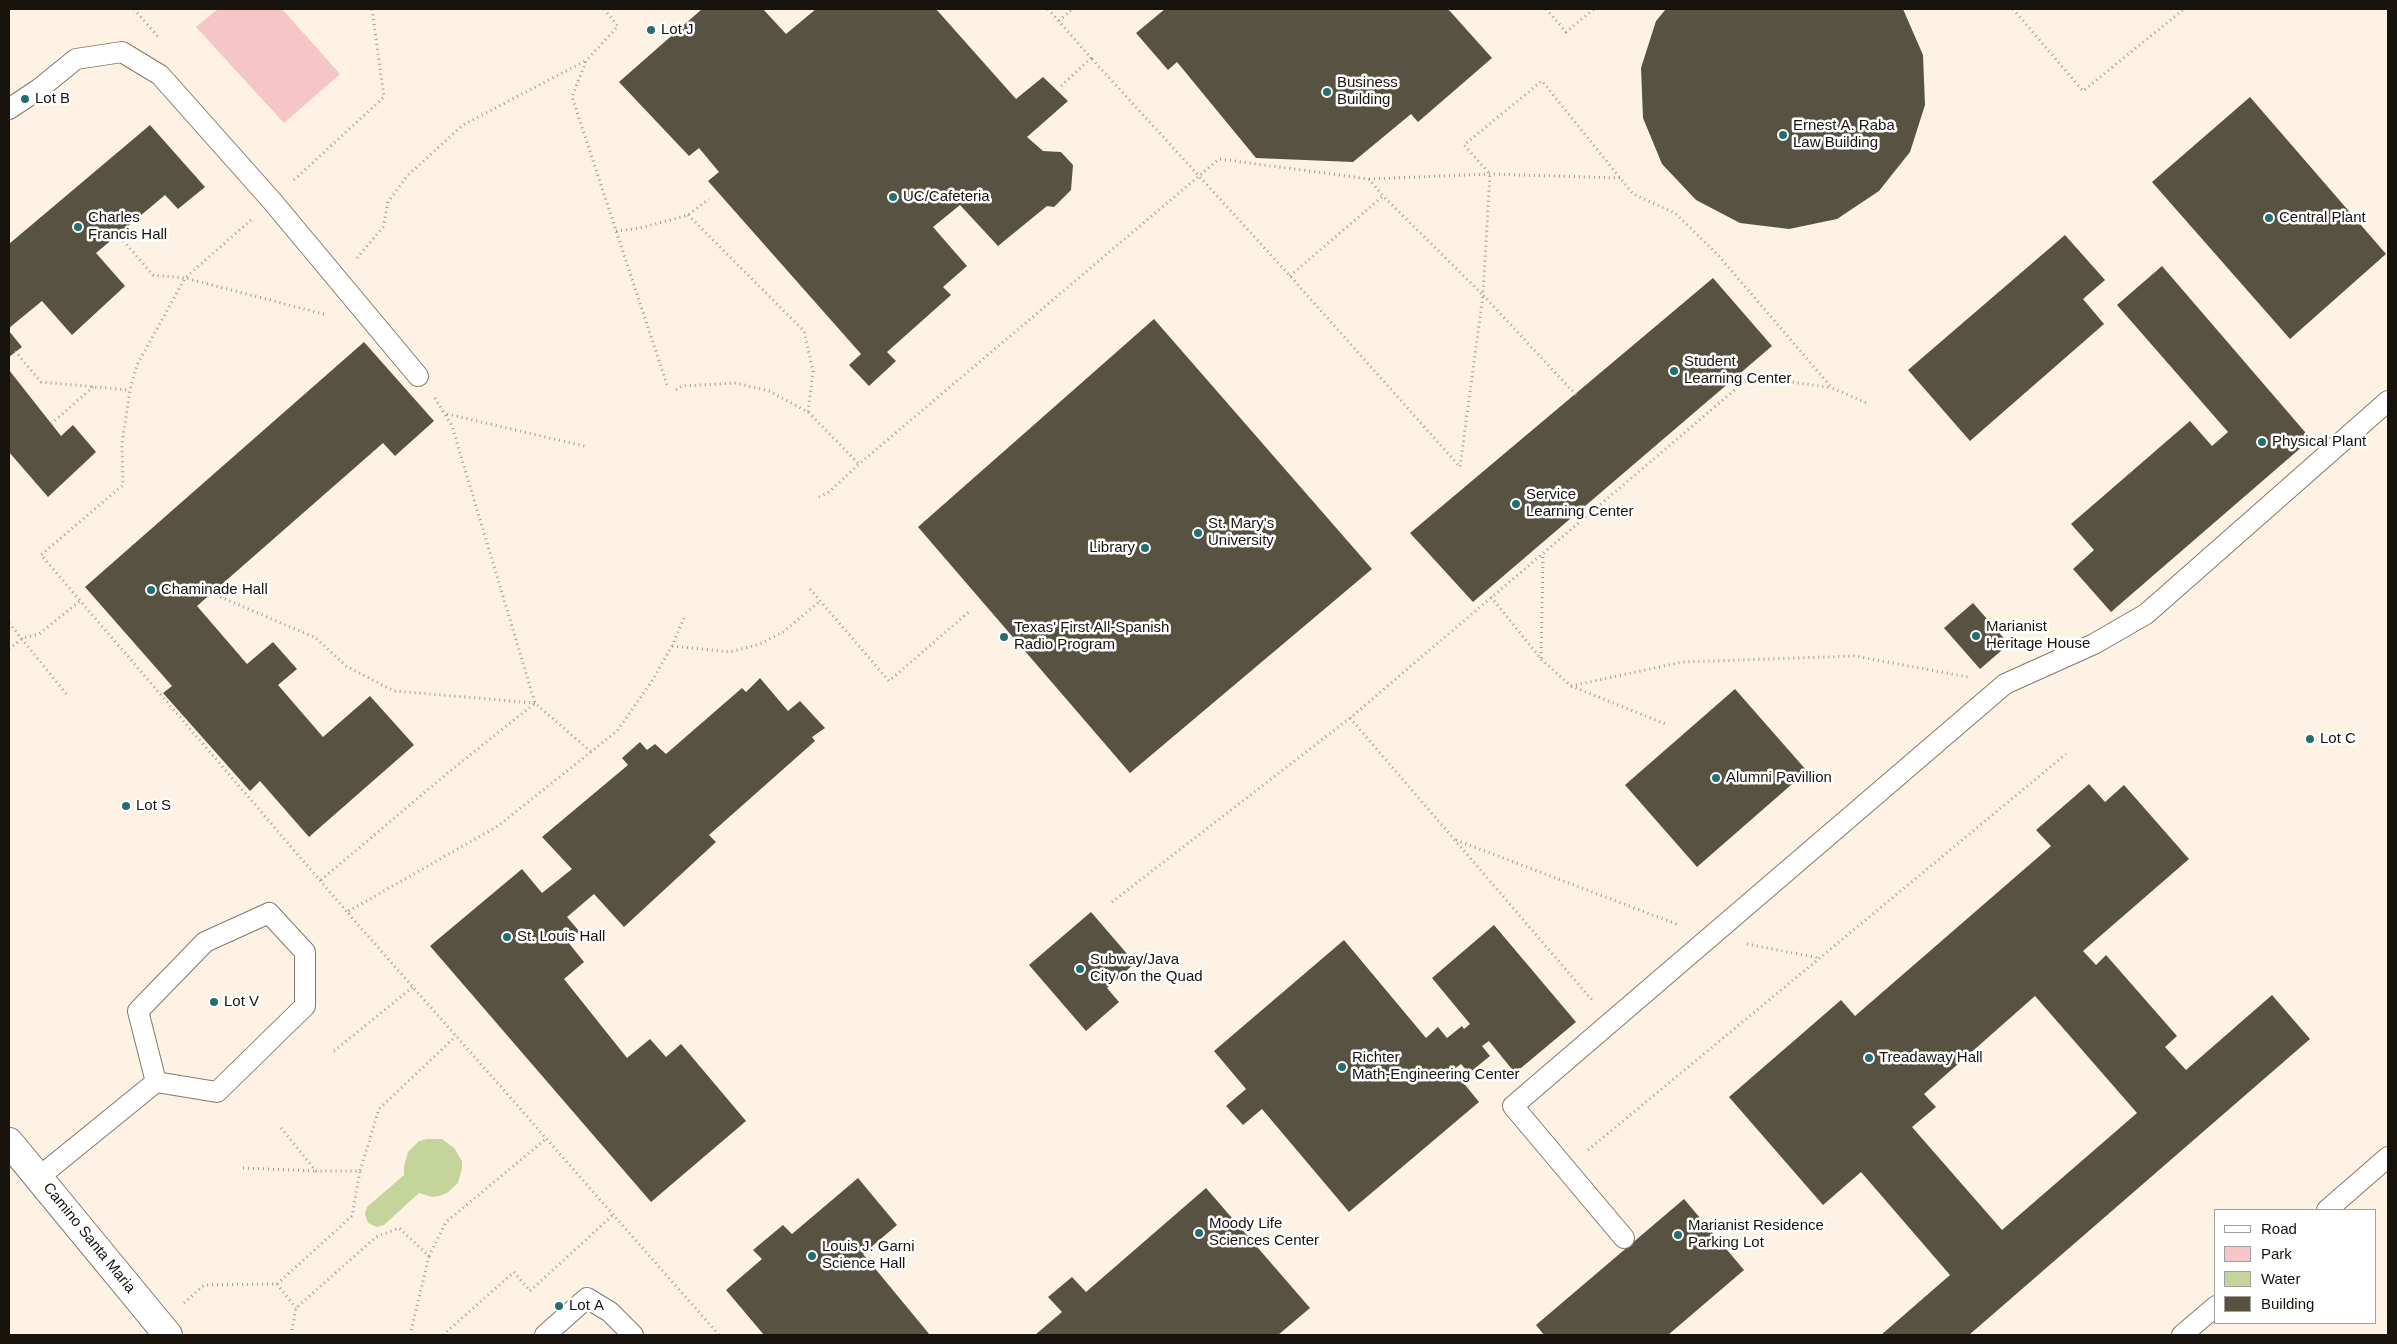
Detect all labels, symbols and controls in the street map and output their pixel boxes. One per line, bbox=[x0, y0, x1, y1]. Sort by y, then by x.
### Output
place label: Lot J bbox=[661, 21, 694, 39]
marker: Lot J bbox=[645, 24, 657, 36]
place label: Business Building bbox=[1337, 74, 1398, 109]
marker: Business Building bbox=[1321, 86, 1333, 98]
place label: Lot B bbox=[35, 90, 70, 108]
marker: Lot B bbox=[19, 93, 31, 105]
place label: Ernest A. Raba Law Building bbox=[1793, 117, 1895, 152]
marker: Ernest A. Raba Law Building bbox=[1777, 129, 1789, 141]
place label: UC/Cafeteria bbox=[903, 188, 990, 206]
marker: UC/Cafeteria bbox=[887, 191, 899, 203]
place label: Charles Francis Hall bbox=[88, 209, 167, 244]
place label: Central Plant bbox=[2279, 209, 2366, 227]
marker: Central Plant bbox=[2263, 212, 2275, 224]
marker: Charles Francis Hall bbox=[72, 221, 84, 233]
place label: Student Learning Center bbox=[1684, 353, 1792, 388]
marker: Student Learning Center bbox=[1668, 365, 1680, 377]
place label: Physical Plant bbox=[2272, 433, 2366, 451]
marker: Physical Plant bbox=[2256, 436, 2268, 448]
place label: Service Learning Center bbox=[1526, 486, 1634, 521]
marker: Service Learning Center bbox=[1510, 498, 1522, 510]
place label: St. Mary's University bbox=[1208, 515, 1274, 550]
marker: St. Mary's University bbox=[1192, 527, 1204, 539]
place label: Library bbox=[1089, 539, 1135, 557]
marker: Library bbox=[1139, 542, 1151, 554]
place label: Chaminade Hall bbox=[161, 581, 268, 599]
marker: Chaminade Hall bbox=[145, 584, 157, 596]
place label: Marianist Heritage House bbox=[1986, 618, 2090, 653]
place label: Texas' First All-Spanish Radio Program bbox=[1014, 619, 1169, 654]
marker: Marianist Heritage House bbox=[1970, 630, 1982, 642]
marker: Texas' First All-Spanish Radio Program bbox=[998, 631, 1010, 643]
place label: Lot C bbox=[2320, 730, 2356, 748]
marker: Lot C bbox=[2304, 733, 2316, 745]
place label: Alumni Pavillion bbox=[1726, 769, 1832, 787]
marker: Alumni Pavillion bbox=[1710, 772, 1722, 784]
place label: Lot S bbox=[136, 797, 171, 815]
marker: Lot S bbox=[120, 800, 132, 812]
place label: St. Louis Hall bbox=[517, 928, 605, 946]
marker: St. Louis Hall bbox=[501, 931, 513, 943]
place label: Subway/Java City on the Quad bbox=[1090, 951, 1203, 986]
marker: Subway/Java City on the Quad bbox=[1074, 963, 1086, 975]
place label: Lot V bbox=[224, 993, 259, 1011]
marker: Lot V bbox=[208, 996, 220, 1008]
place label: Richter Math-Engineering Center bbox=[1352, 1049, 1520, 1084]
place label: Treadaway Hall bbox=[1879, 1049, 1983, 1067]
marker: Treadaway Hall bbox=[1863, 1052, 1875, 1064]
marker: Richter Math-Engineering Center bbox=[1336, 1061, 1348, 1073]
street label: Camino Santa Maria bbox=[39, 1179, 139, 1297]
legend bbox=[2214, 1209, 2377, 1324]
place label: Moody Life Sciences Center bbox=[1209, 1215, 1319, 1250]
place label: Marianist Residence Parking Lot bbox=[1688, 1217, 1824, 1252]
text: Road bbox=[2261, 1220, 2297, 1237]
marker: Moody Life Sciences Center bbox=[1193, 1227, 1205, 1239]
marker: Marianist Residence Parking Lot bbox=[1672, 1229, 1684, 1241]
place label: Louis J. Garni Science Hall bbox=[822, 1238, 915, 1273]
text: Park bbox=[2261, 1245, 2292, 1262]
marker: Louis J. Garni Science Hall bbox=[806, 1250, 818, 1262]
text: Water bbox=[2261, 1270, 2300, 1287]
text: Building bbox=[2261, 1295, 2314, 1312]
place label: Lot A bbox=[569, 1297, 604, 1315]
marker: Lot A bbox=[553, 1300, 565, 1312]

